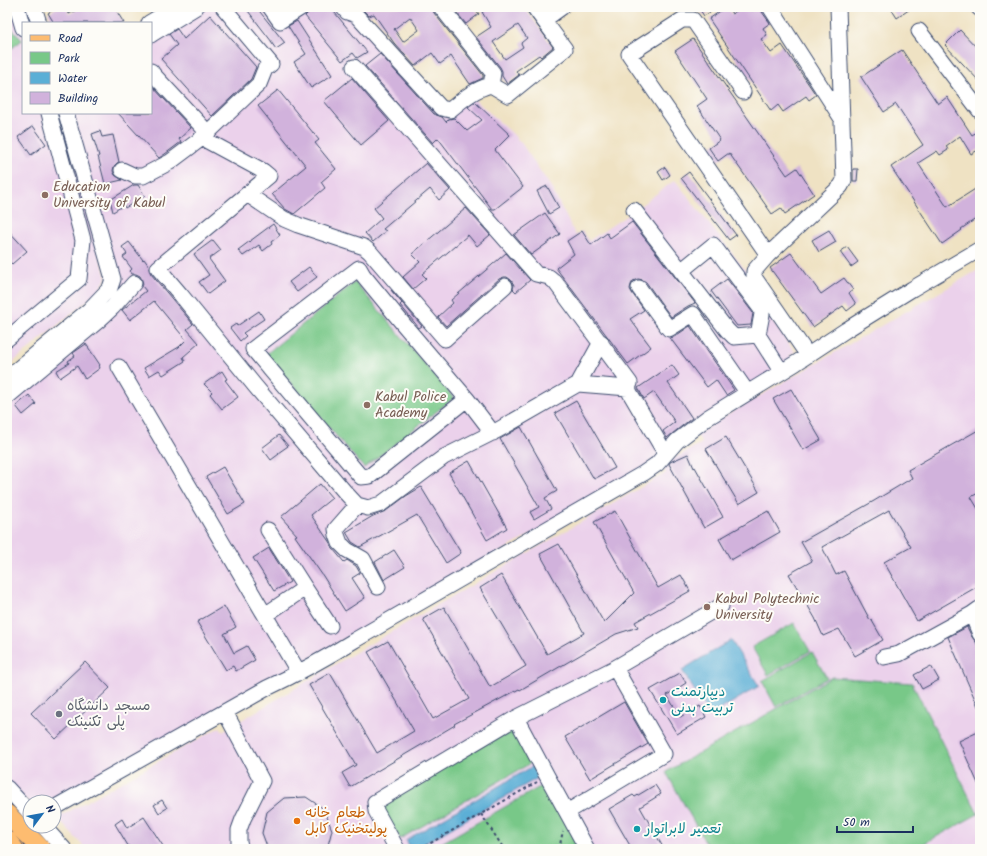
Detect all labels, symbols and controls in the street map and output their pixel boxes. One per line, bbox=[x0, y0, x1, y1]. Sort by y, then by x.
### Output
legend bbox=[22, 22, 152, 114]
text: Road bbox=[58, 29, 83, 48]
text: Park bbox=[58, 49, 80, 68]
text: Water bbox=[58, 69, 88, 88]
text: Building bbox=[58, 89, 98, 108]
place label: Education University of Kabul bbox=[53, 176, 166, 214]
marker: Education University of Kabul bbox=[40, 190, 50, 200]
place label: Kabul Police Academy bbox=[375, 386, 447, 424]
marker: Kabul Police Academy bbox=[362, 400, 372, 410]
place label: Kabul Polytechnic University bbox=[715, 588, 819, 626]
marker: Kabul Polytechnic University bbox=[702, 602, 712, 612]
place label: دیپارتمنت تربیت بدنی bbox=[671, 681, 734, 719]
place label: مسجد دانشگاه پلی تکنینک bbox=[67, 695, 150, 733]
marker: دیپارتمنت تربیت بدنی bbox=[658, 695, 668, 705]
marker: مسجد دانشگاه پلی تکنینک bbox=[54, 709, 64, 719]
north arrow bbox=[22, 794, 62, 834]
text: N bbox=[40, 802, 59, 817]
place label: طعام خانه پولیتخنیک کابل bbox=[305, 802, 387, 840]
scale bar bbox=[837, 808, 913, 834]
text: 50 m bbox=[843, 813, 870, 832]
marker: طعام خانه پولیتخنیک کابل bbox=[292, 816, 302, 826]
place label: تعمیر لابراتوار bbox=[644, 818, 722, 840]
marker: تعمیر لابراتوار bbox=[632, 824, 642, 834]

